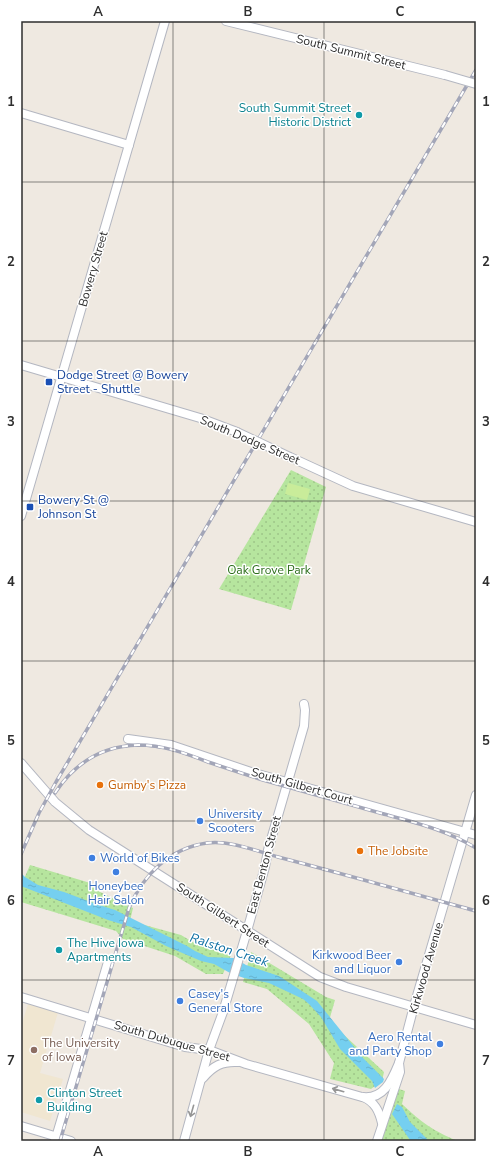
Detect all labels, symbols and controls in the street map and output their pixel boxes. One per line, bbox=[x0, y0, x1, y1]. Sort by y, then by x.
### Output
text: A bbox=[93, 3, 103, 21]
text: B bbox=[244, 3, 253, 21]
text: C bbox=[396, 3, 405, 21]
street label: South Summit Street bbox=[295, 31, 408, 74]
text: 1 bbox=[7, 93, 15, 111]
text: 1 bbox=[482, 93, 490, 111]
place label: South Summit Street Historic District bbox=[239, 100, 352, 130]
marker: South Summit Street Historic District bbox=[354, 110, 364, 120]
street label: Bowery Street bbox=[75, 229, 112, 309]
text: 2 bbox=[7, 253, 15, 271]
text: 2 bbox=[482, 253, 490, 271]
place label: Dodge Street @ Bowery Street - Shuttle bbox=[57, 367, 189, 397]
marker: Dodge Street @ Bowery Street - Shuttle bbox=[44, 377, 54, 387]
street label: South Dodge Street bbox=[198, 412, 303, 469]
text: 3 bbox=[7, 413, 15, 431]
text: 3 bbox=[482, 413, 490, 431]
place label: Bowery St @ Johnson St bbox=[37, 492, 109, 522]
marker: Bowery St @ Johnson St bbox=[25, 502, 35, 512]
park label: Oak Grove Park bbox=[227, 562, 312, 578]
text: 4 bbox=[7, 573, 15, 591]
text: 4 bbox=[482, 573, 490, 591]
text: 5 bbox=[7, 732, 15, 750]
text: 5 bbox=[482, 732, 490, 750]
street label: South Gilbert Court bbox=[249, 764, 355, 808]
place label: Gumby's Pizza bbox=[108, 777, 186, 793]
marker: Gumby's Pizza bbox=[95, 780, 105, 790]
place label: University Scooters bbox=[208, 806, 263, 836]
street label: East Benton Street bbox=[243, 813, 285, 916]
marker: University Scooters bbox=[195, 816, 205, 826]
place label: The Jobsite bbox=[368, 843, 428, 859]
marker: The Jobsite bbox=[355, 846, 365, 856]
place label: World of Bikes bbox=[100, 850, 180, 866]
marker: World of Bikes bbox=[87, 853, 97, 863]
marker: Honeybee Hair Salon bbox=[111, 867, 121, 877]
place label: Honeybee Hair Salon bbox=[88, 878, 144, 908]
street label: South Gilbert Street bbox=[173, 879, 273, 952]
text: 6 bbox=[7, 892, 15, 910]
text: 6 bbox=[482, 892, 490, 910]
street label: Kirkwood Avenue bbox=[405, 920, 447, 1016]
water label: Ralston Creek bbox=[187, 929, 271, 971]
place label: The Hive Iowa Apartments bbox=[67, 935, 144, 965]
marker: The Hive Iowa Apartments bbox=[54, 945, 64, 955]
place label: Kirkwood Beer and Liquor bbox=[312, 947, 392, 977]
marker: Kirkwood Beer and Liquor bbox=[394, 957, 404, 967]
place label: Casey's General Store bbox=[188, 986, 262, 1016]
marker: Casey's General Store bbox=[175, 996, 185, 1006]
street label: South Dubuque Street bbox=[112, 1017, 233, 1065]
place label: Aero Rental and Party Shop bbox=[349, 1029, 432, 1059]
place label: The University of Iowa bbox=[42, 1035, 120, 1065]
marker: Aero Rental and Party Shop bbox=[435, 1039, 445, 1049]
marker: The University of Iowa bbox=[29, 1045, 39, 1055]
text: 7 bbox=[7, 1052, 15, 1070]
text: 7 bbox=[482, 1052, 490, 1070]
place label: Clinton Street Building bbox=[47, 1085, 122, 1115]
one-way arrow bbox=[331, 1086, 344, 1093]
marker: Clinton Street Building bbox=[34, 1095, 44, 1105]
one-way arrow bbox=[188, 1105, 195, 1118]
text: A bbox=[93, 1143, 103, 1161]
text: B bbox=[244, 1143, 253, 1161]
text: C bbox=[396, 1143, 405, 1161]

